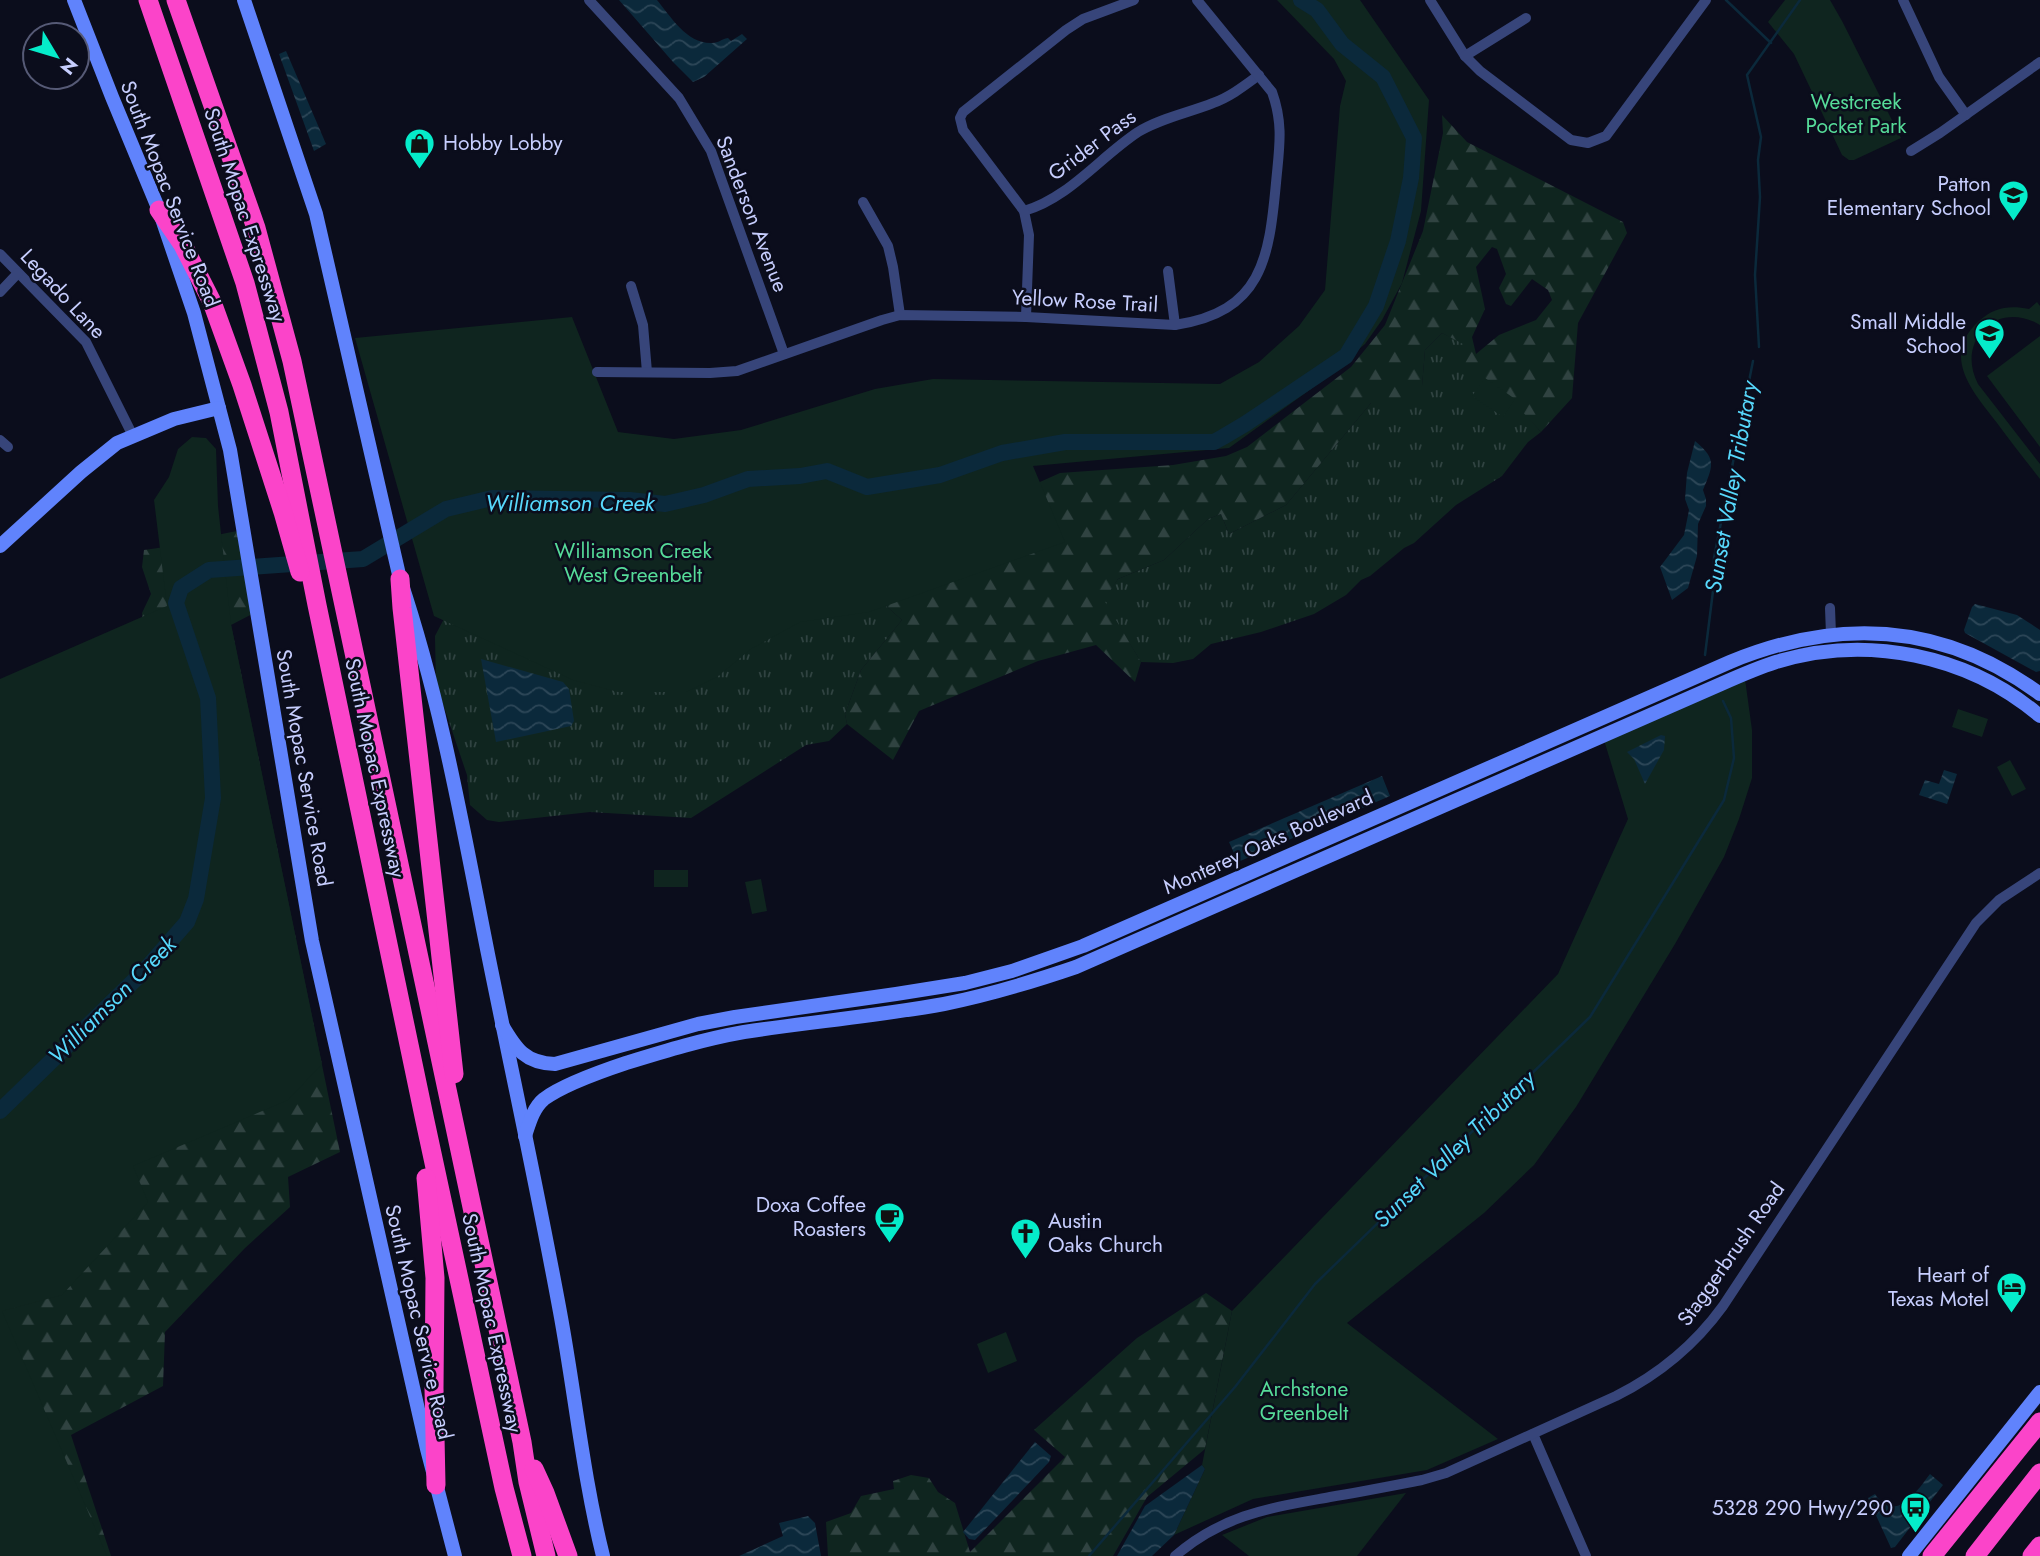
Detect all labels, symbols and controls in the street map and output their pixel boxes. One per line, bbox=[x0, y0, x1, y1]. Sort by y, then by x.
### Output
north arrow bbox=[21, 21, 91, 91]
text: N bbox=[54, 52, 84, 80]
street label: South Mopac Service Road bbox=[113, 76, 227, 312]
park label: Westcreek Pocket Park bbox=[1806, 87, 1907, 141]
street label: Grider Pass bbox=[1042, 102, 1142, 188]
street label: South Mopac Expressway bbox=[196, 104, 294, 327]
shop icon: Hobby Lobby bbox=[403, 126, 437, 170]
place label: Hobby Lobby bbox=[443, 128, 563, 158]
street label: Sanderson Avenue bbox=[708, 131, 796, 297]
place label: Patton Elementary School bbox=[1827, 169, 1991, 223]
school or university icon: Patton Elementary School bbox=[1997, 179, 2031, 223]
street label: Legado Lane bbox=[13, 242, 113, 346]
street label: Yellow Rose Trail bbox=[1011, 282, 1159, 320]
place label: Small Middle School bbox=[1850, 307, 1966, 361]
school or university icon: Small Middle School bbox=[1972, 317, 2006, 361]
water label: Sunset Valley Tributary bbox=[1696, 376, 1767, 596]
water label: Williamson Creek bbox=[485, 486, 656, 520]
park label: Williamson Creek West Greenbelt bbox=[554, 536, 712, 590]
street label: South Mopac Service Road bbox=[268, 647, 340, 889]
street label: South Mopac Expressway bbox=[337, 656, 413, 881]
street label: Monterey Oaks Boulevard bbox=[1158, 782, 1378, 902]
water label: Williamson Creek bbox=[40, 927, 185, 1072]
water label: Sunset Valley Tributary bbox=[1365, 1061, 1544, 1236]
street label: Staggerbrush Road bbox=[1670, 1176, 1792, 1332]
place label: Doxa Coffee Roasters bbox=[756, 1190, 866, 1244]
cafe icon: Doxa Coffee Roasters bbox=[872, 1200, 906, 1244]
street label: South Mopac Service Road bbox=[377, 1201, 461, 1443]
place label: Austin Oaks Church bbox=[1048, 1206, 1163, 1260]
street label: South Mopac Expressway bbox=[454, 1211, 530, 1436]
church icon: Austin Oaks Church bbox=[1008, 1216, 1042, 1260]
place label: Heart of Texas Motel bbox=[1888, 1260, 1990, 1314]
hotel icon: Heart of Texas Motel bbox=[1995, 1270, 2029, 1314]
park label: Archstone Greenbelt bbox=[1260, 1374, 1348, 1428]
bus stop icon: 5328 290 Hwy/290 bbox=[1899, 1491, 1933, 1535]
place label: 5328 290 Hwy/290 bbox=[1712, 1493, 1893, 1523]

